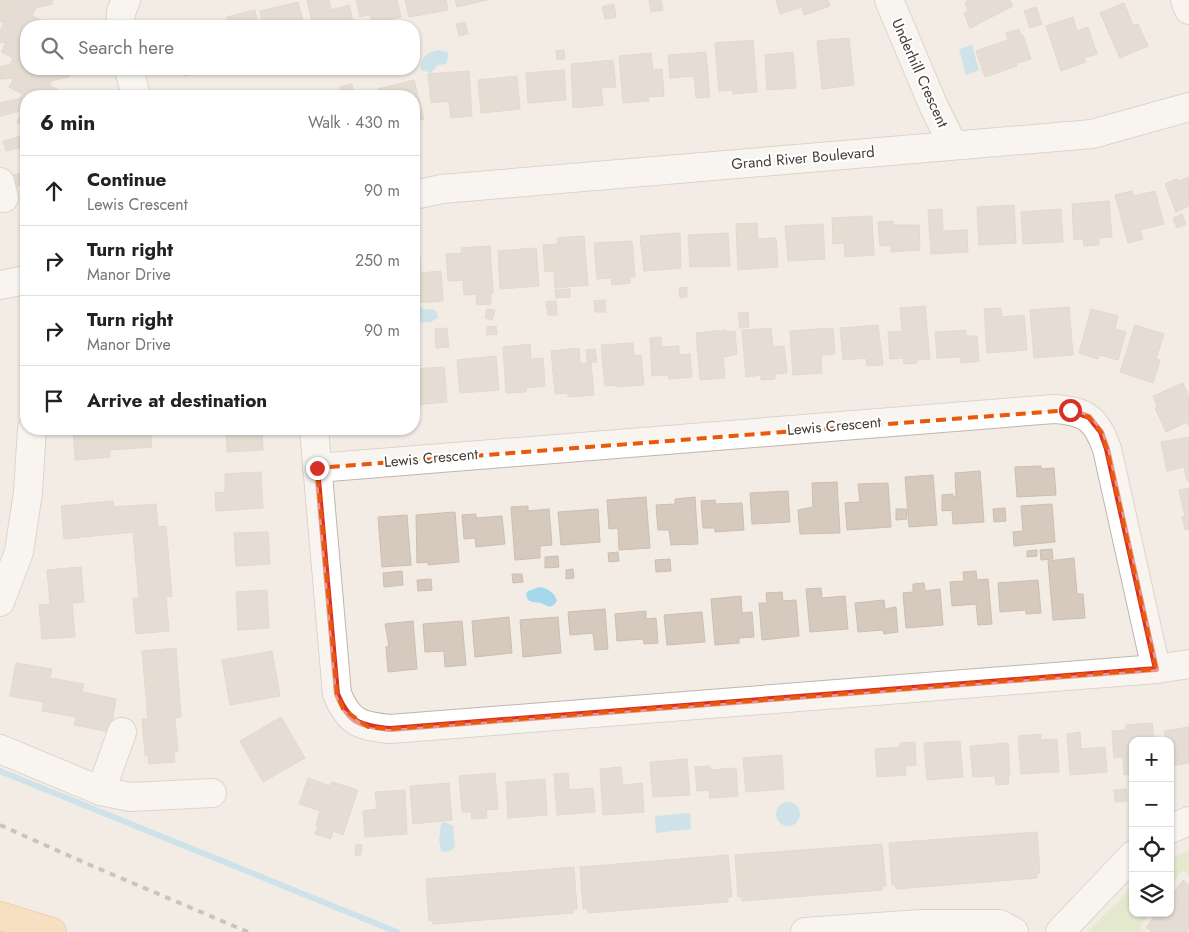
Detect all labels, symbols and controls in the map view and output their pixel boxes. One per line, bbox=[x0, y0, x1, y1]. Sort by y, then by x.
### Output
street label: Underhill Crescent bbox=[886, 15, 954, 131]
search box bbox=[20, 20, 420, 75]
icon: search bbox=[38, 34, 66, 62]
text: Search here bbox=[78, 34, 174, 61]
text: 6 min bbox=[40, 108, 95, 138]
text: Walk · 430 m bbox=[308, 111, 400, 134]
street label: Grand River Boulevard bbox=[730, 141, 876, 175]
text: Continue bbox=[87, 166, 166, 193]
icon: ahead bbox=[40, 177, 68, 205]
text: 90 m bbox=[364, 179, 400, 202]
text: Lewis Crescent bbox=[87, 193, 188, 216]
text: Turn right bbox=[87, 236, 173, 263]
icon: right bbox=[40, 247, 68, 275]
text: 250 m bbox=[355, 249, 400, 272]
text: Manor Drive bbox=[87, 263, 171, 286]
text: Turn right bbox=[87, 306, 173, 333]
icon: right bbox=[40, 317, 68, 345]
text: 90 m bbox=[364, 319, 400, 342]
text: Manor Drive bbox=[87, 333, 171, 356]
icon: arrive bbox=[40, 387, 68, 415]
text: Arrive at destination bbox=[87, 387, 267, 414]
route start bbox=[1059, 399, 1082, 422]
street label: Lewis Crescent bbox=[786, 411, 882, 441]
street label: Lewis Crescent bbox=[383, 443, 479, 473]
route end bbox=[306, 457, 329, 480]
map controls bbox=[1129, 737, 1174, 917]
button: + bbox=[1129, 737, 1174, 782]
button: − bbox=[1129, 782, 1174, 827]
button: locate bbox=[1129, 827, 1174, 872]
button: layers bbox=[1129, 872, 1174, 917]

